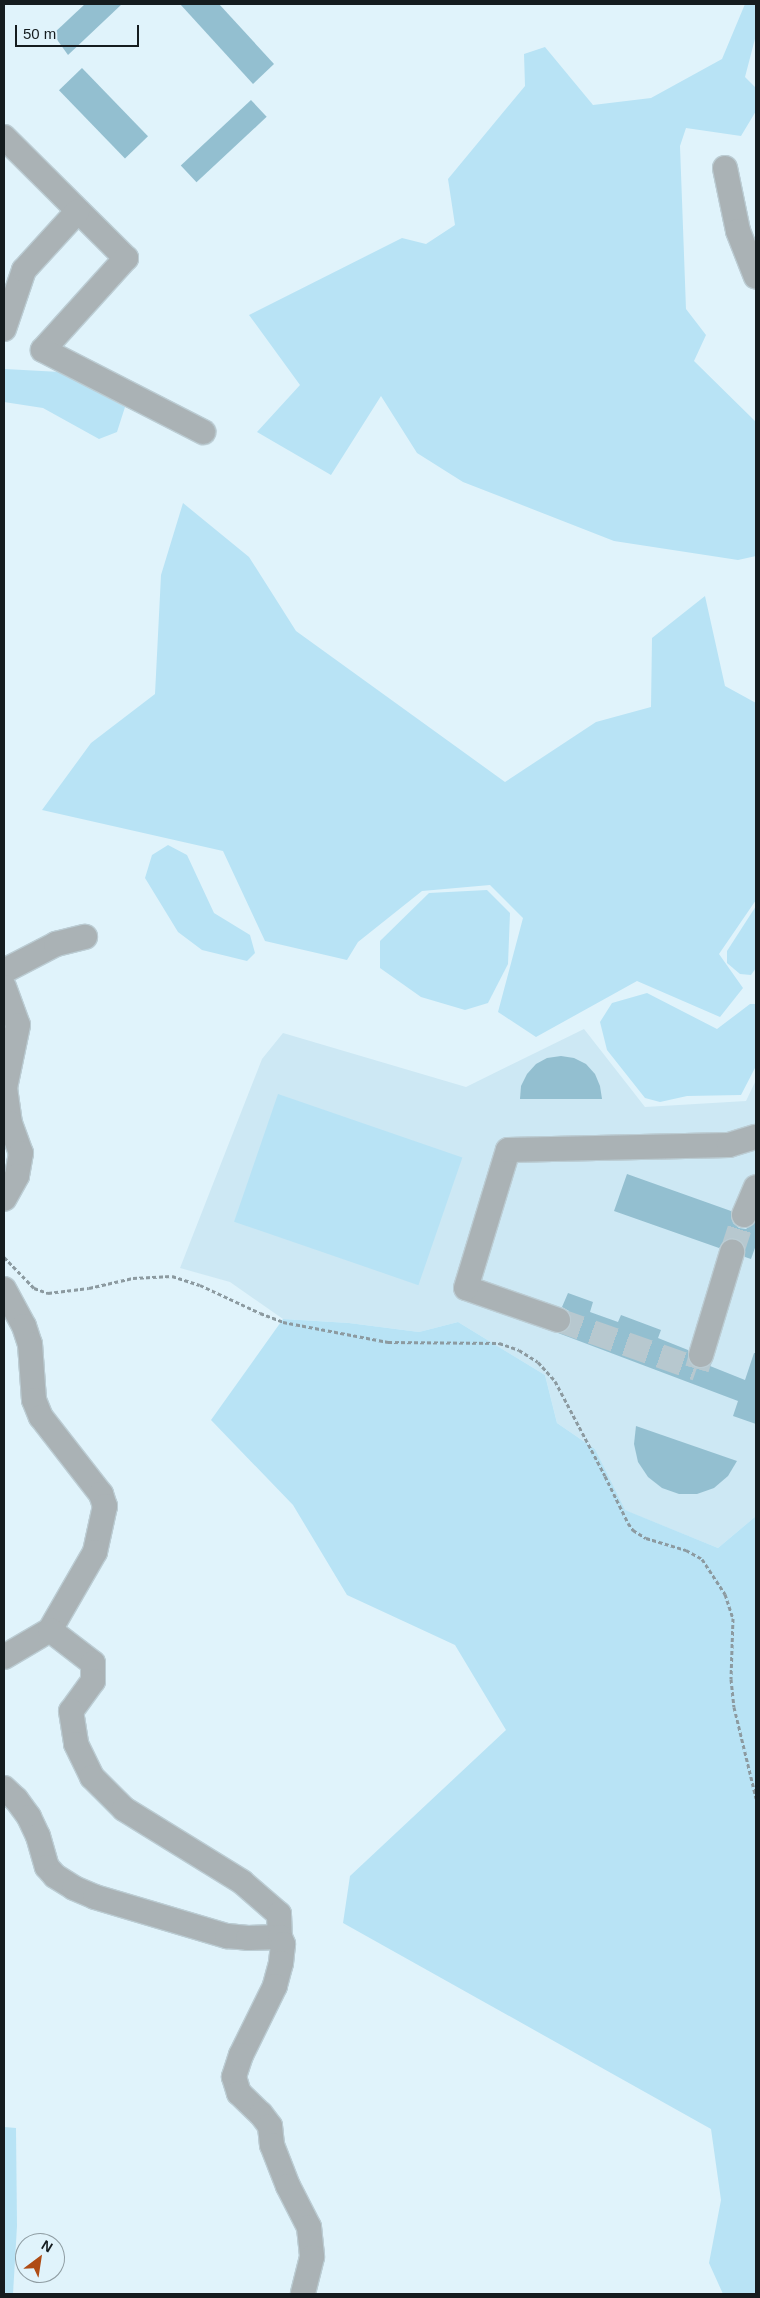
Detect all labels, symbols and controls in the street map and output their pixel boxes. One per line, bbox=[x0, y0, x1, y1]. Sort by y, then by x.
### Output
scale bar bbox=[18, 15, 141, 47]
text: 50 m bbox=[23, 25, 56, 42]
north arrow bbox=[15, 2233, 65, 2283]
text: N bbox=[39, 2237, 56, 2255]

